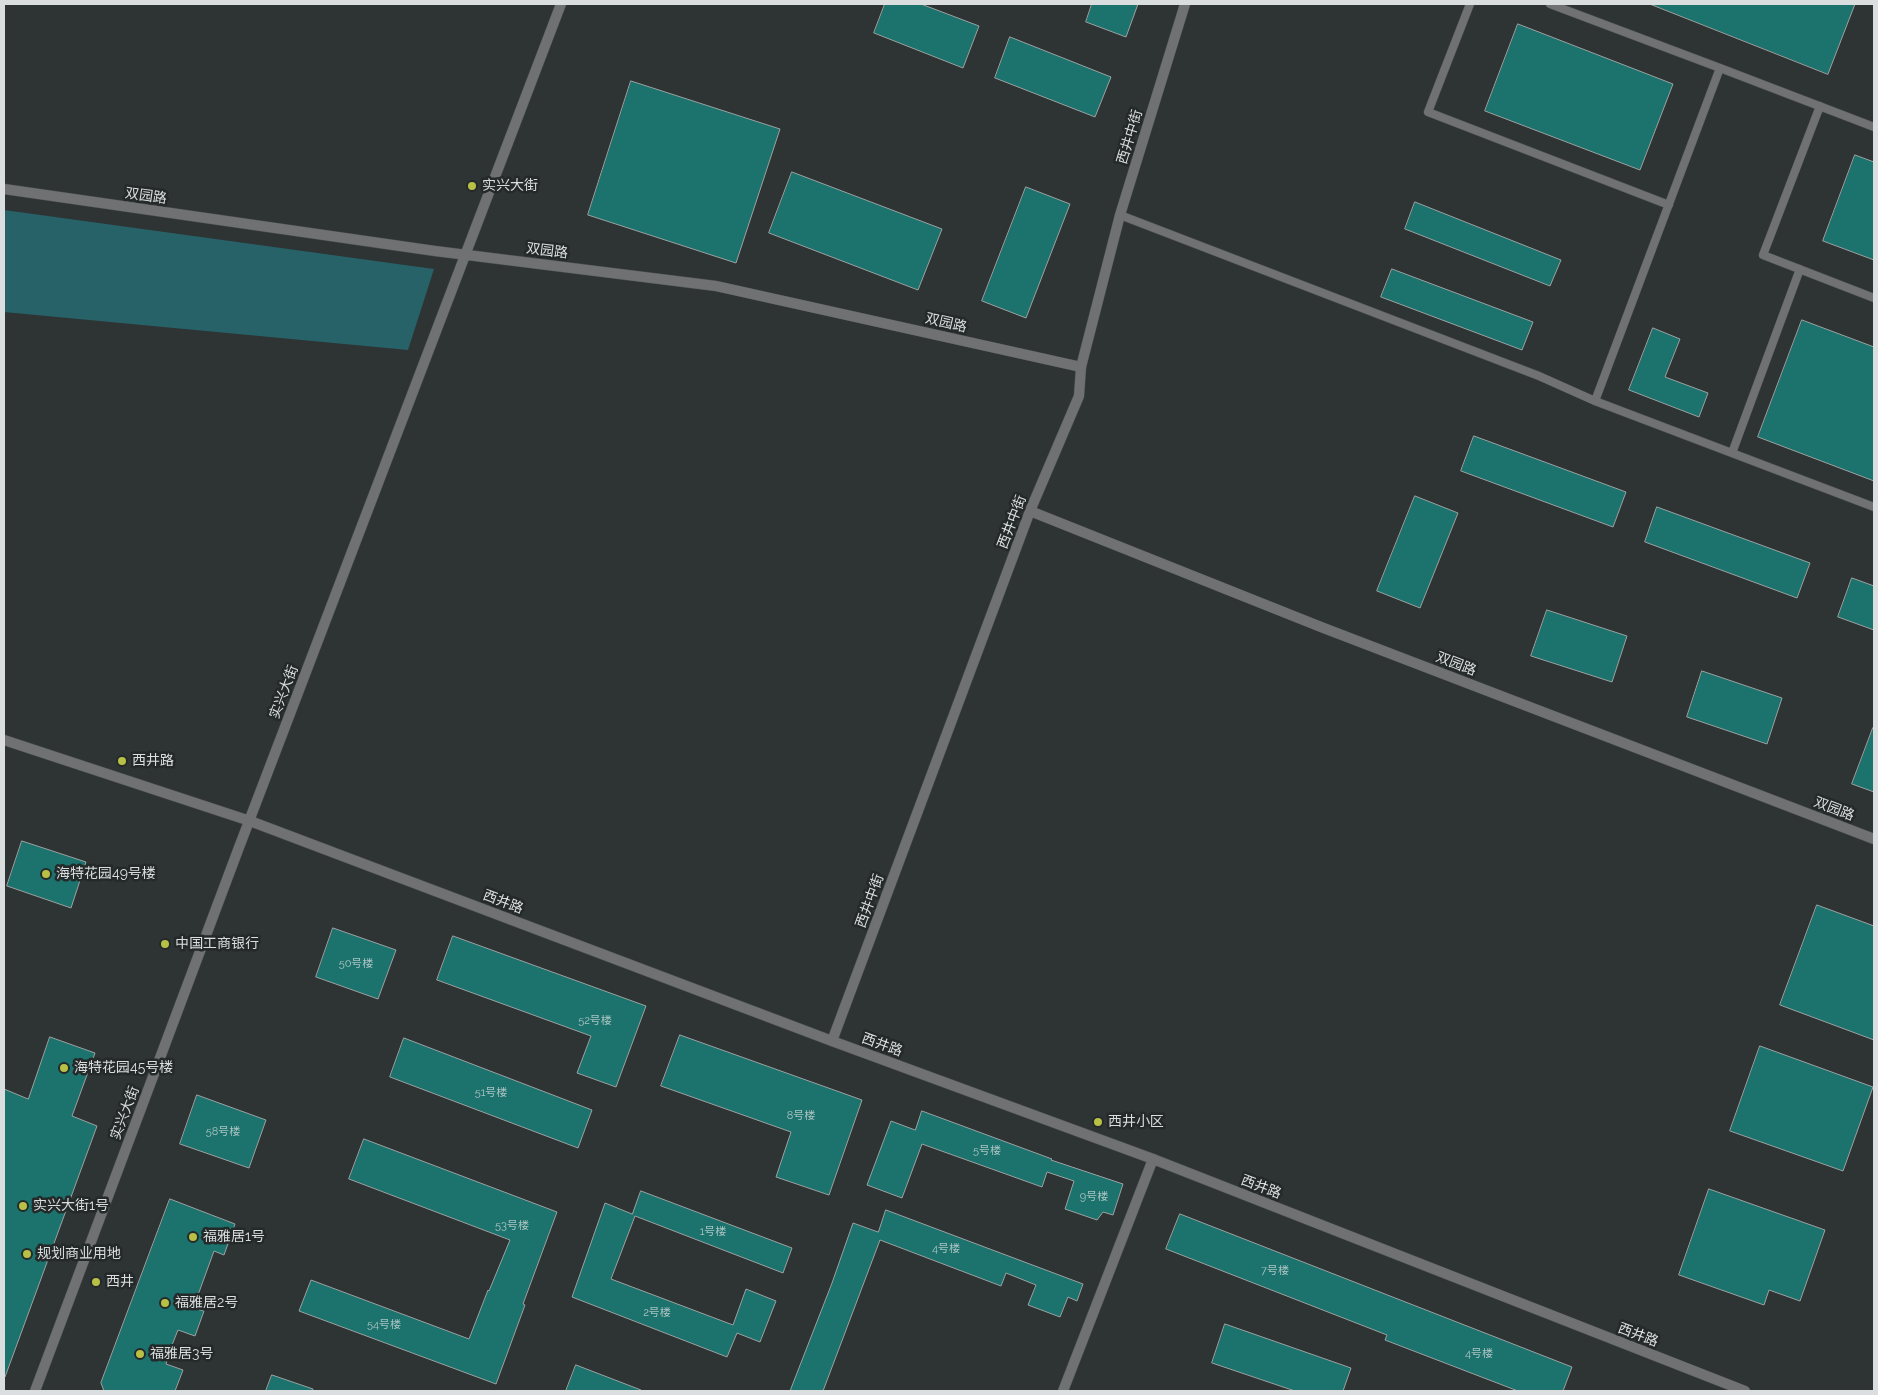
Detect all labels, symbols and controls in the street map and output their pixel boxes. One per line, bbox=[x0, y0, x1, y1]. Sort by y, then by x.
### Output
street label: 西井中街 bbox=[1114, 108, 1146, 166]
place label: 实兴大街 bbox=[482, 178, 538, 194]
marker: 实兴大街 bbox=[466, 180, 478, 192]
street label: 双园路 bbox=[124, 185, 168, 207]
street label: 双园路 bbox=[525, 240, 569, 262]
street label: 双园路 bbox=[924, 310, 968, 336]
street label: 西井中街 bbox=[994, 493, 1030, 551]
street label: 双园路 bbox=[1433, 649, 1479, 679]
street label: 实兴大街 bbox=[266, 663, 302, 721]
place label: 西井路 bbox=[132, 753, 174, 769]
marker: 西井路 bbox=[116, 755, 128, 767]
street label: 双园路 bbox=[1811, 794, 1857, 824]
place label: 海特花园49号楼 bbox=[56, 866, 156, 882]
marker: 海特花园49号楼 bbox=[40, 868, 52, 880]
street label: 西井中街 bbox=[853, 872, 887, 930]
street label: 西井路 bbox=[480, 887, 526, 917]
place label: 中国工商银行 bbox=[175, 936, 259, 952]
marker: 中国工商银行 bbox=[159, 938, 171, 950]
house number: 50号楼 bbox=[339, 957, 373, 971]
house number: 52号楼 bbox=[578, 1014, 612, 1028]
street label: 西井路 bbox=[859, 1030, 905, 1060]
place label: 海特花园45号楼 bbox=[74, 1060, 173, 1076]
marker: 海特花园45号楼 bbox=[58, 1062, 70, 1074]
street label: 实兴大街 bbox=[107, 1084, 143, 1142]
house number: 51号楼 bbox=[475, 1086, 507, 1100]
house number: 8号楼 bbox=[787, 1109, 815, 1123]
place label: 西井小区 bbox=[1108, 1114, 1164, 1130]
marker: 西井小区 bbox=[1092, 1116, 1104, 1128]
house number: 58号楼 bbox=[206, 1125, 240, 1139]
house number: 5号楼 bbox=[973, 1144, 1001, 1158]
street label: 西井路 bbox=[1238, 1172, 1284, 1202]
house number: 9号楼 bbox=[1080, 1190, 1108, 1204]
place label: 实兴大街1号 bbox=[33, 1198, 109, 1214]
marker: 实兴大街1号 bbox=[17, 1200, 29, 1212]
house number: 53号楼 bbox=[495, 1219, 529, 1233]
house number: 1号楼 bbox=[700, 1225, 726, 1239]
place label: 福雅居1号 bbox=[203, 1229, 265, 1245]
marker: 福雅居1号 bbox=[187, 1231, 199, 1243]
house number: 4号楼 bbox=[932, 1242, 960, 1256]
place label: 规划商业用地 bbox=[37, 1246, 121, 1262]
marker: 规划商业用地 bbox=[21, 1248, 33, 1260]
house number: 7号楼 bbox=[1261, 1264, 1289, 1278]
place label: 西井 bbox=[106, 1274, 134, 1290]
marker: 西井 bbox=[90, 1276, 102, 1288]
place label: 福雅居2号 bbox=[175, 1295, 238, 1311]
marker: 福雅居2号 bbox=[159, 1297, 171, 1309]
house number: 2号楼 bbox=[643, 1306, 671, 1320]
house number: 54号楼 bbox=[367, 1318, 401, 1332]
street label: 西井路 bbox=[1615, 1320, 1661, 1350]
place label: 福雅居3号 bbox=[150, 1346, 213, 1362]
house number: 4号楼 bbox=[1465, 1347, 1493, 1361]
marker: 福雅居3号 bbox=[134, 1348, 146, 1360]

